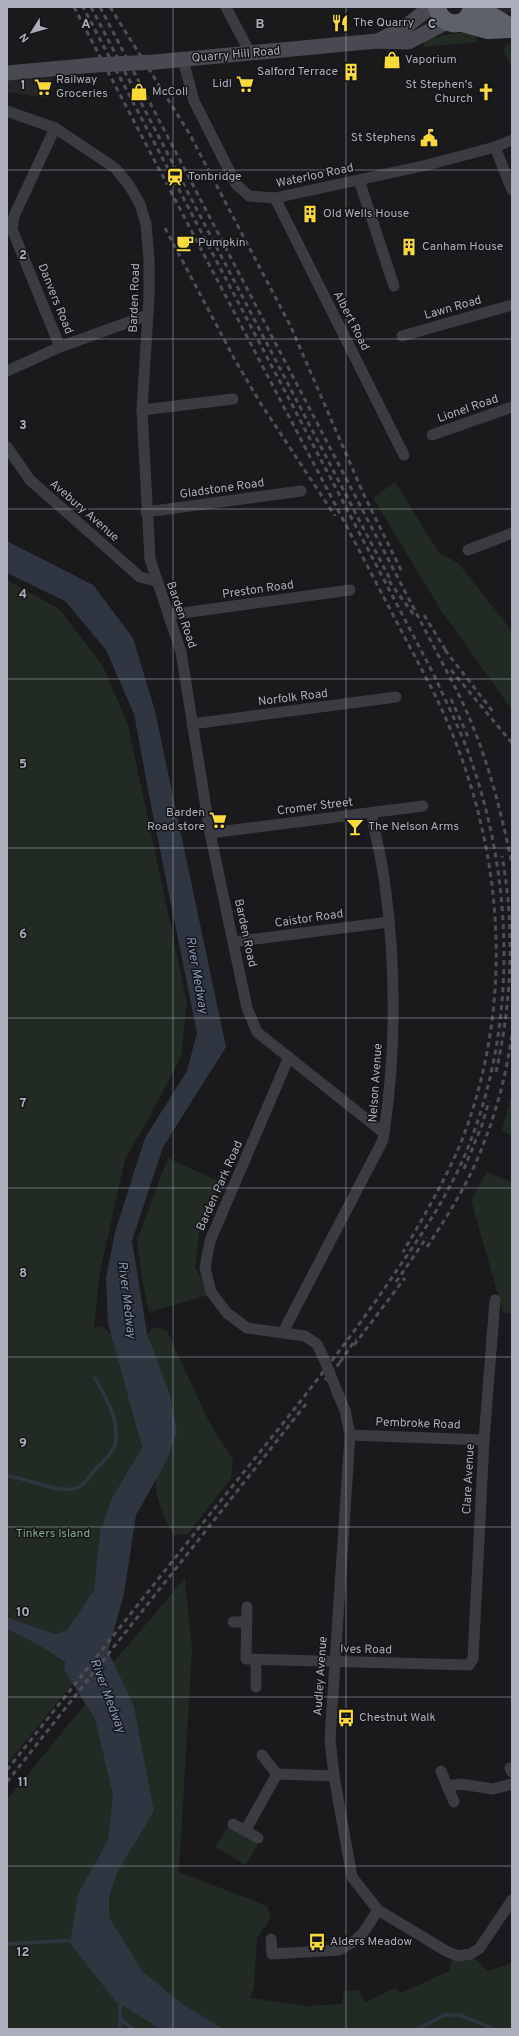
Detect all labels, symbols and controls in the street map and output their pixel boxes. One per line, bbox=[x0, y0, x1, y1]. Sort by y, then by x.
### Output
north arrow bbox=[12, 12, 52, 52]
restaurant icon: The Quarry bbox=[330, 13, 350, 33]
place label: The Quarry bbox=[353, 15, 414, 31]
text: A bbox=[81, 17, 91, 33]
text: B bbox=[256, 17, 265, 33]
text: C bbox=[428, 17, 436, 33]
text: N bbox=[17, 30, 33, 45]
street label: Quarry Hill Road bbox=[191, 43, 281, 67]
shop icon: Vaporium bbox=[382, 50, 402, 70]
place label: Vaporium bbox=[405, 52, 457, 68]
building icon: Salford Terrace bbox=[341, 62, 361, 82]
place label: Salford Terrace bbox=[257, 64, 338, 80]
place label: Railway Groceries bbox=[56, 72, 108, 102]
supermarket icon: Lidl bbox=[235, 74, 255, 94]
place label: Lidl bbox=[212, 76, 232, 92]
supermarket icon: Railway Groceries bbox=[33, 77, 53, 97]
place label: St Stephen's Church bbox=[405, 77, 473, 107]
text: 1 bbox=[20, 78, 26, 94]
shop icon: McColl bbox=[129, 82, 149, 102]
church icon: St Stephen's Church bbox=[476, 82, 496, 102]
place label: McColl bbox=[152, 84, 188, 100]
public building icon: St Stephens bbox=[419, 128, 439, 148]
place label: St Stephens bbox=[351, 130, 416, 146]
street label: Waterloo Road bbox=[275, 160, 355, 192]
station icon: Tonbridge bbox=[165, 167, 185, 187]
place label: Tonbridge bbox=[188, 169, 242, 185]
building icon: Old Wells House bbox=[300, 204, 320, 224]
place label: Old Wells House bbox=[323, 206, 409, 222]
cafe icon: Pumpkin bbox=[175, 233, 195, 253]
place label: Pumpkin bbox=[198, 235, 246, 251]
building icon: Canham House bbox=[399, 237, 419, 257]
place label: Canham House bbox=[422, 239, 503, 255]
text: 2 bbox=[19, 248, 27, 264]
street label: Danvers Road bbox=[34, 261, 76, 337]
street label: Barden Road bbox=[126, 263, 144, 333]
street label: Albert Road bbox=[329, 289, 373, 353]
street label: Lawn Road bbox=[423, 292, 483, 324]
street label: Lionel Road bbox=[435, 391, 501, 427]
text: 3 bbox=[19, 418, 27, 434]
street label: Gladstone Road bbox=[179, 475, 265, 503]
street label: Avebury Avenue bbox=[46, 476, 122, 546]
street label: Preston Road bbox=[221, 577, 295, 603]
street label: Barden Road bbox=[162, 580, 200, 650]
text: 4 bbox=[19, 587, 27, 603]
street label: Norfolk Road bbox=[257, 686, 329, 710]
text: 5 bbox=[19, 757, 27, 773]
street label: Cromer Street bbox=[276, 794, 354, 820]
place label: Barden Road store bbox=[147, 805, 205, 835]
supermarket icon: Barden Road store bbox=[208, 810, 228, 830]
bar icon: The Nelson Arms bbox=[345, 817, 365, 837]
place label: The Nelson Arms bbox=[368, 819, 459, 835]
street label: Barden Road bbox=[230, 897, 260, 969]
street label: Caistor Road bbox=[274, 906, 344, 932]
text: 6 bbox=[19, 927, 27, 943]
water label: River Medway bbox=[181, 935, 211, 1016]
street label: Nelson Avenue bbox=[365, 1043, 387, 1123]
text: 7 bbox=[20, 1096, 27, 1112]
street label: Barden Park Road bbox=[193, 1138, 247, 1234]
water label: River Medway bbox=[113, 1260, 139, 1341]
text: 8 bbox=[19, 1266, 27, 1282]
street label: Pembroke Road bbox=[375, 1415, 461, 1433]
text: 9 bbox=[19, 1436, 27, 1452]
street label: Clare Avenue bbox=[459, 1443, 479, 1515]
park label: Tinkers Island bbox=[16, 1526, 90, 1542]
text: 10 bbox=[16, 1605, 30, 1621]
street label: Audley Avenue bbox=[310, 1636, 332, 1716]
street label: Ives Road bbox=[340, 1642, 392, 1658]
water label: River Medway bbox=[86, 1657, 129, 1737]
bus stop icon: Chestnut Walk bbox=[336, 1708, 356, 1728]
place label: Chestnut Walk bbox=[359, 1710, 436, 1726]
text: 11 bbox=[18, 1775, 28, 1791]
bus stop icon: Alders Meadow bbox=[307, 1932, 327, 1952]
place label: Alders Meadow bbox=[330, 1934, 412, 1950]
text: 12 bbox=[16, 1945, 30, 1961]

